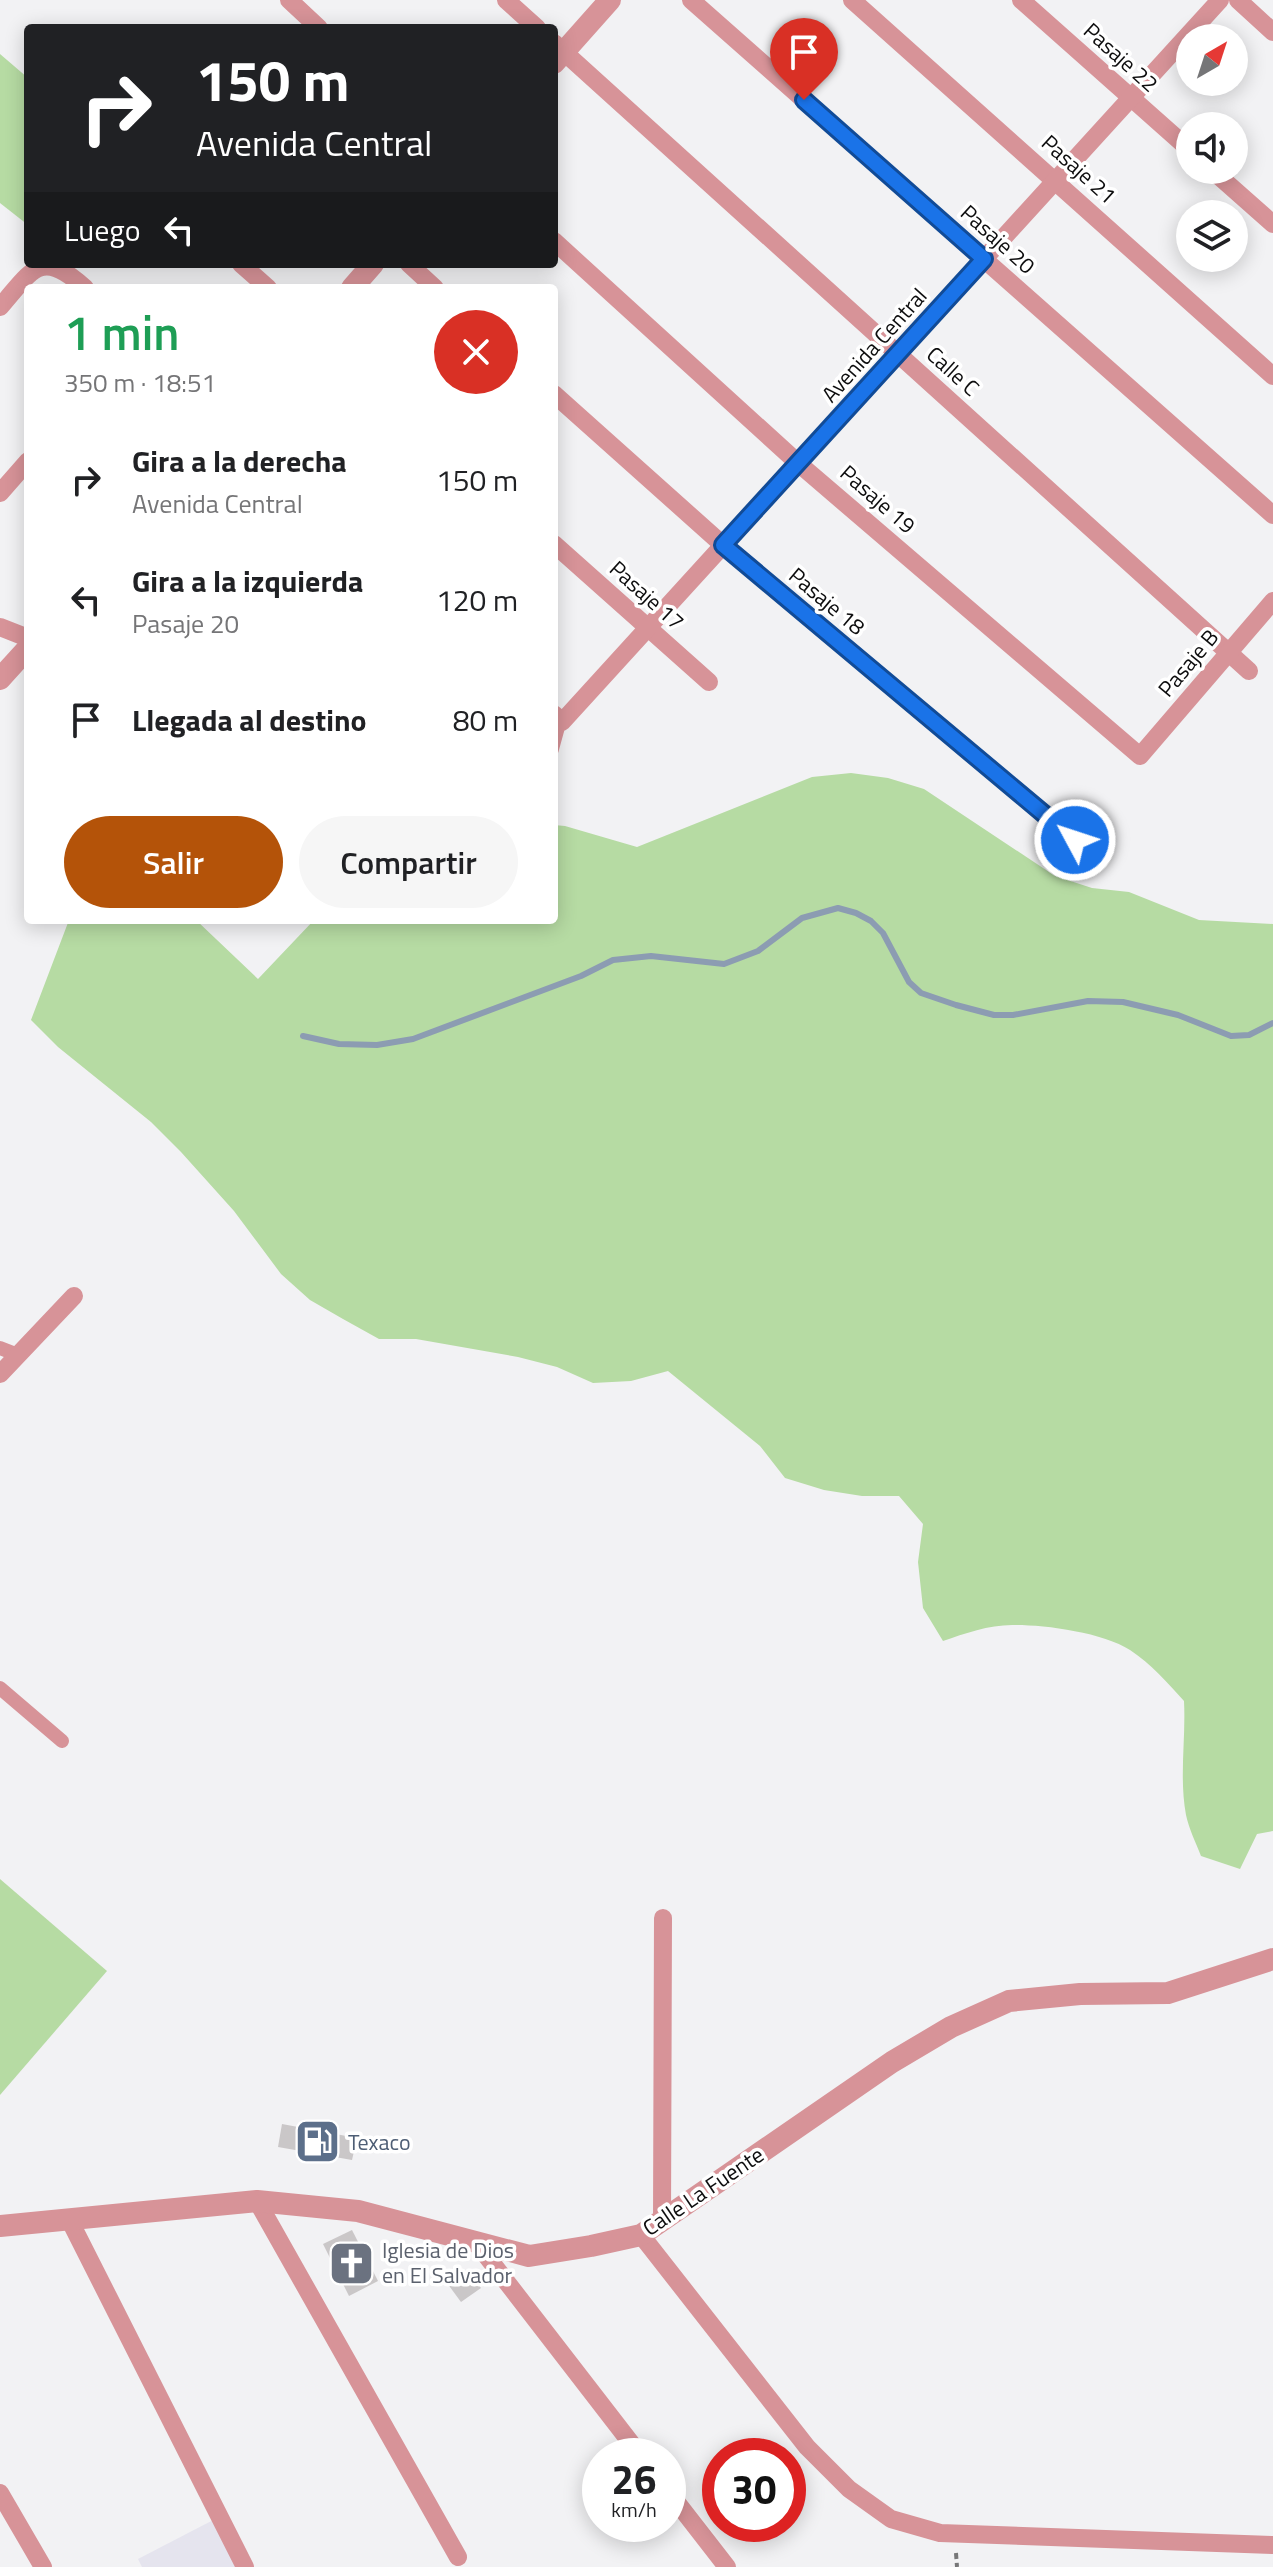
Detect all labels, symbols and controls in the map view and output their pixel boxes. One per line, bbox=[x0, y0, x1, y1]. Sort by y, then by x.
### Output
street label: Pasaje 22 bbox=[1076, 14, 1166, 100]
pin bbox=[770, 18, 838, 100]
north arrow bbox=[1176, 24, 1248, 96]
map controls bbox=[1176, 24, 1248, 272]
icon: arrive bbox=[782, 30, 826, 74]
text: 150 m bbox=[196, 38, 349, 123]
icon: right bbox=[64, 56, 168, 160]
button: sound bbox=[1176, 112, 1248, 184]
text: Avenida Central bbox=[196, 115, 432, 170]
street label: Pasaje 21 bbox=[1034, 126, 1124, 212]
street label: Pasaje 20 bbox=[953, 196, 1043, 282]
button: layers bbox=[1176, 200, 1248, 272]
text: Luego bbox=[64, 207, 141, 253]
icon: left bbox=[157, 208, 201, 252]
street label: Avenida Central bbox=[813, 280, 935, 410]
text: 1 min bbox=[64, 296, 179, 369]
button: close bbox=[434, 310, 518, 394]
street label: Calle C bbox=[919, 338, 987, 404]
text: 350 m · 18:51 bbox=[64, 363, 216, 402]
text: Gira a la derecha bbox=[132, 438, 347, 484]
street label: Pasaje 19 bbox=[833, 456, 923, 542]
text: 150 m bbox=[436, 457, 518, 503]
icon: right bbox=[64, 458, 108, 502]
text: Avenida Central bbox=[132, 484, 303, 523]
street label: Pasaje 17 bbox=[602, 552, 692, 638]
text: Gira a la izquierda bbox=[132, 558, 363, 604]
street label: Pasaje 18 bbox=[781, 559, 873, 643]
text: 120 m bbox=[436, 577, 518, 623]
icon: left bbox=[64, 578, 108, 622]
text: Pasaje 20 bbox=[132, 604, 239, 643]
street label: Pasaje B bbox=[1149, 622, 1227, 704]
text: Llegada al destino bbox=[132, 697, 366, 743]
text: 80 m bbox=[453, 697, 518, 743]
icon: arrive bbox=[64, 698, 108, 742]
position arrow bbox=[1033, 798, 1117, 882]
button: Salir bbox=[64, 816, 283, 908]
button: Compartir bbox=[299, 816, 518, 908]
fuel station icon: Texaco bbox=[293, 2118, 341, 2166]
place label: Texaco bbox=[348, 2125, 411, 2159]
street label: Calle La Fuente bbox=[635, 2138, 771, 2244]
place label: Iglesia de Dios en El Salvador bbox=[382, 2233, 514, 2292]
church icon: Iglesia de Dios en El Salvador bbox=[327, 2239, 375, 2287]
speed limit sign: 30 bbox=[702, 2438, 806, 2542]
text: 26 bbox=[612, 2449, 656, 2510]
text: km/h bbox=[611, 2494, 657, 2525]

